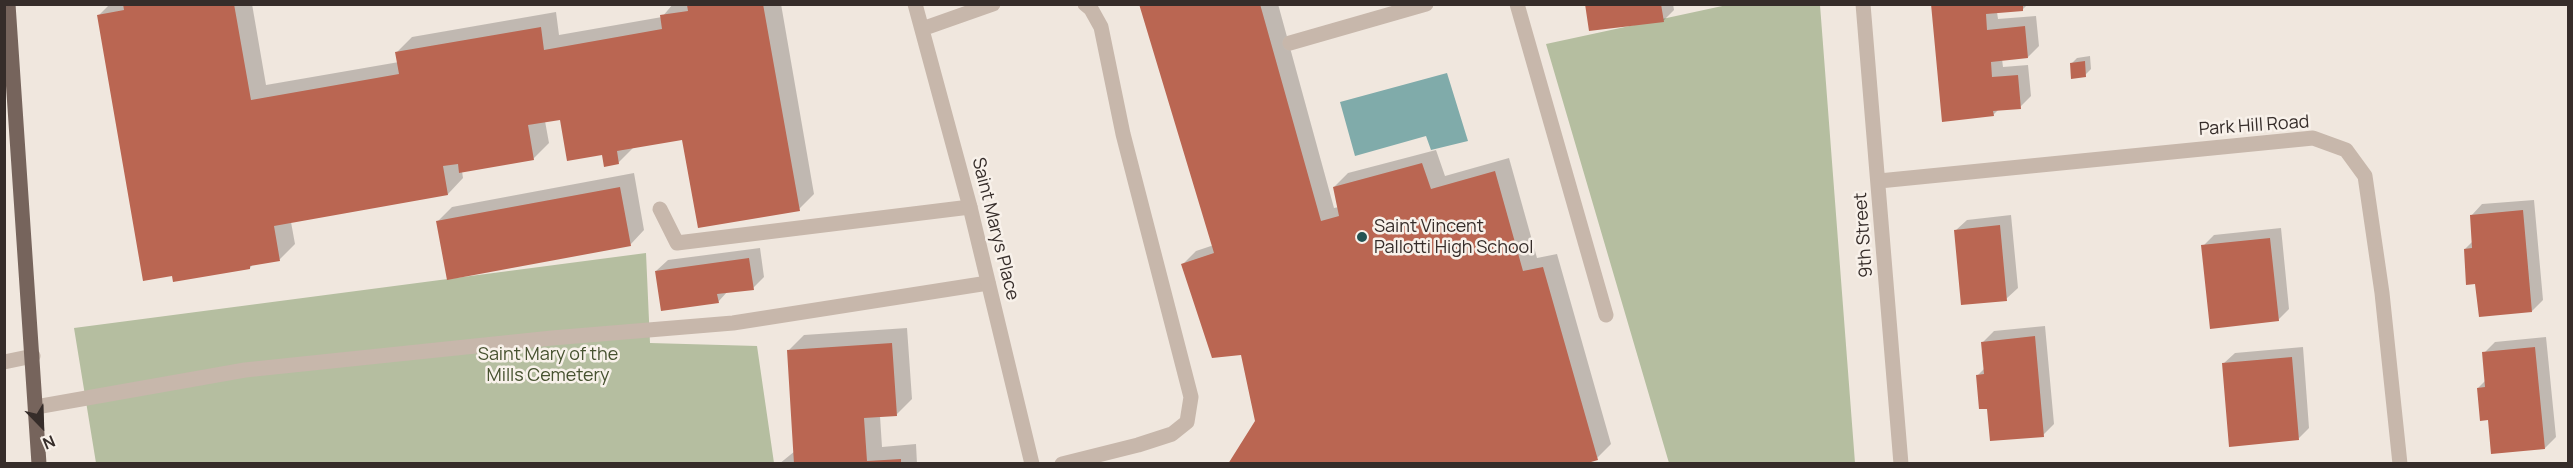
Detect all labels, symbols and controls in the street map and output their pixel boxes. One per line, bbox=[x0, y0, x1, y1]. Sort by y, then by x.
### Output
street label: Park Hill Road bbox=[2198, 111, 2310, 141]
street label: Saint Marys Place bbox=[967, 155, 1023, 303]
street label: 9th Street bbox=[1850, 192, 1878, 278]
place label: Saint Vincent Pallotti High School bbox=[1374, 216, 1533, 258]
marker: Saint Vincent Pallotti High School bbox=[1355, 230, 1369, 244]
park label: Saint Mary of the Mills Cemetery bbox=[478, 344, 618, 386]
north arrow bbox=[12, 396, 72, 456]
text: N bbox=[39, 430, 59, 455]

